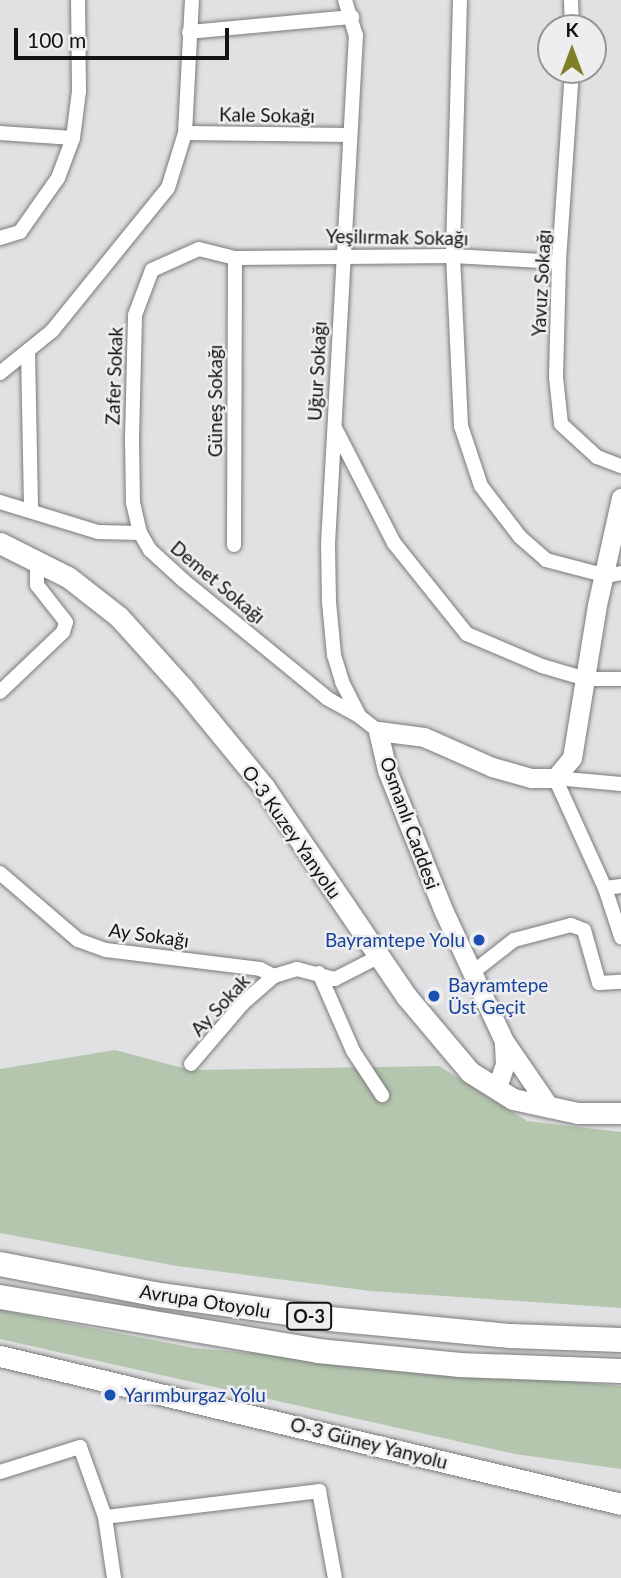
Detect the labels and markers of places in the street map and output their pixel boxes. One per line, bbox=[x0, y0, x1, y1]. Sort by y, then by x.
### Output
place label: Bayramtepe Yolu bbox=[324, 929, 465, 951]
marker: Bayramtepe Yolu bbox=[471, 932, 487, 948]
place label: Bayramtepe Üst Geçit bbox=[448, 974, 548, 1018]
marker: Bayramtepe Üst Geçit bbox=[426, 988, 442, 1004]
place label: Yarımburgaz Yolu bbox=[124, 1384, 267, 1406]
marker: Yarımburgaz Yolu bbox=[102, 1387, 118, 1403]

